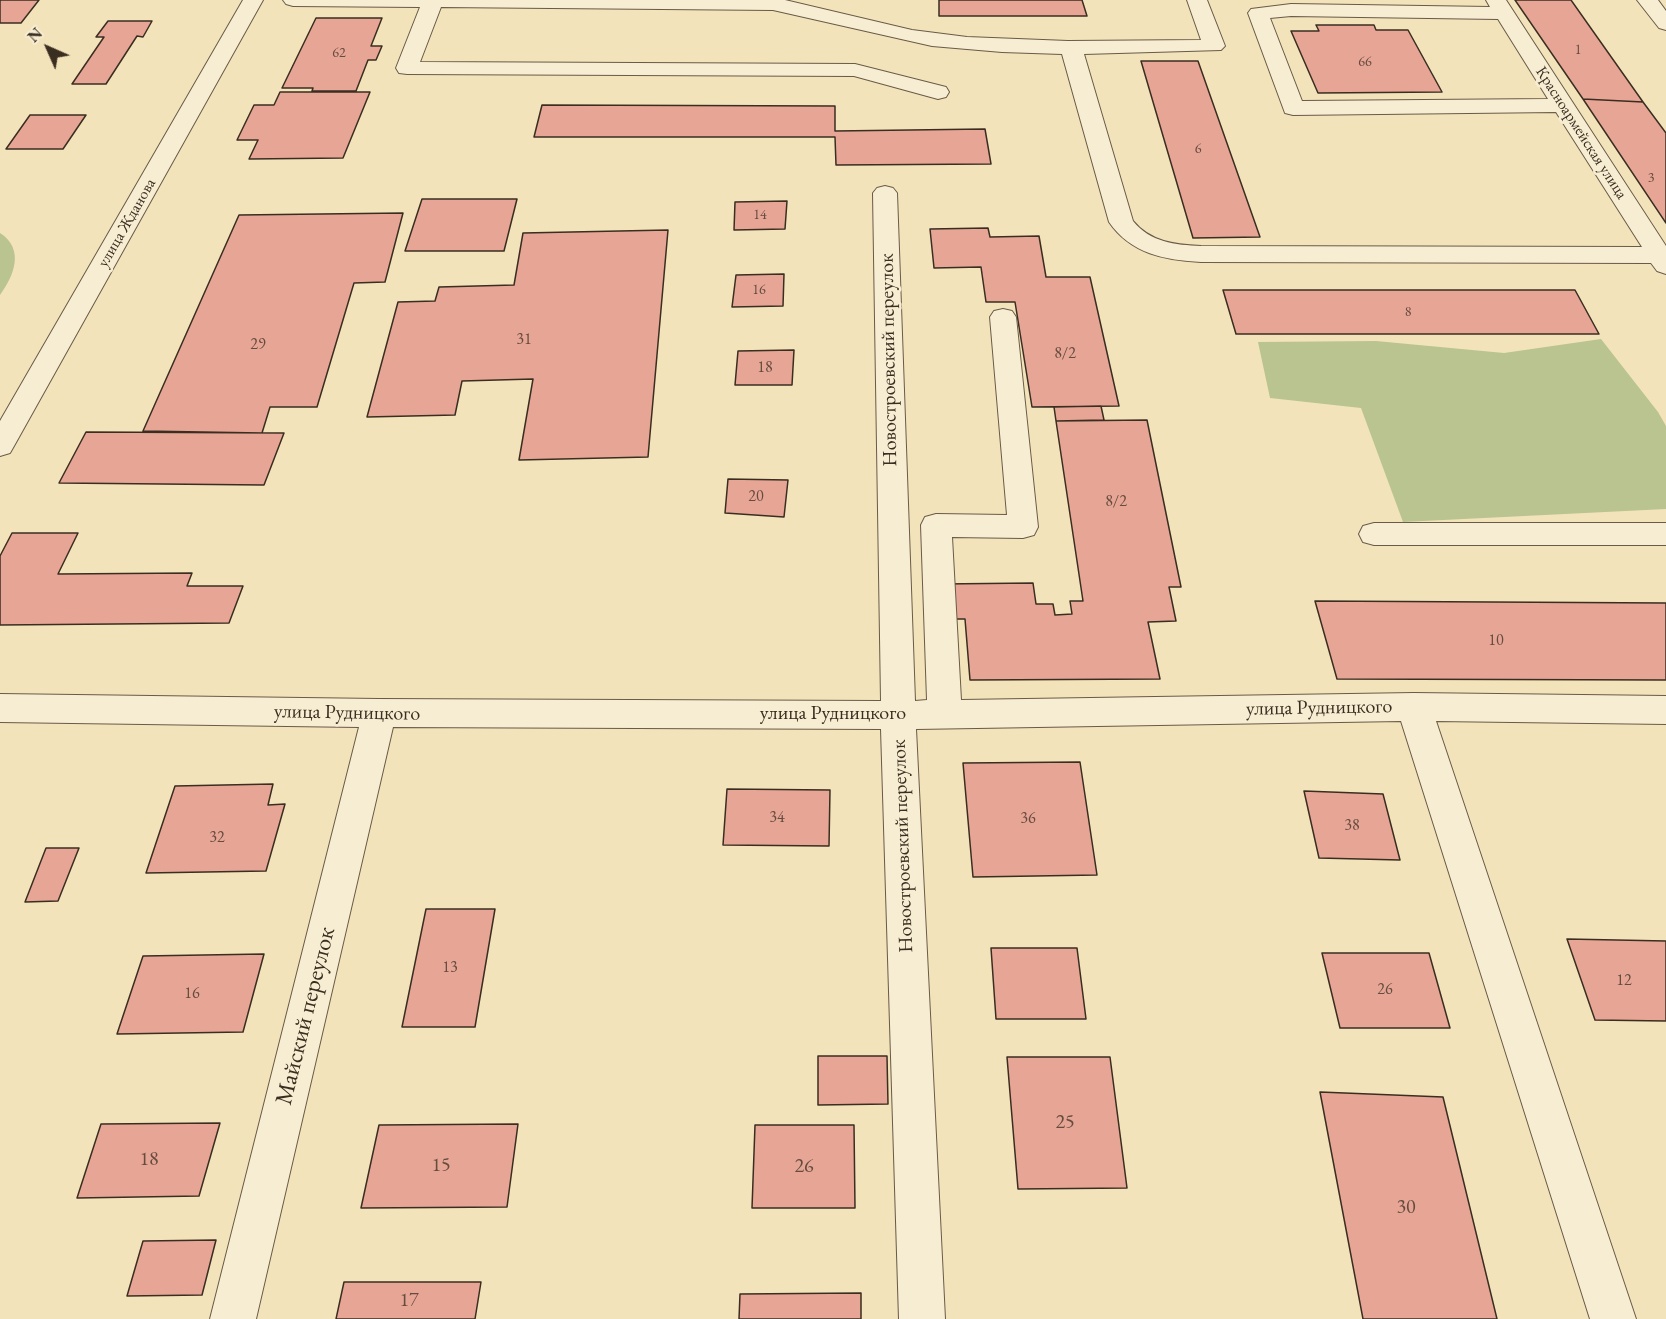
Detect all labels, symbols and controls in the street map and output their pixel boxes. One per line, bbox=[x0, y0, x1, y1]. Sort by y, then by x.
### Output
north arrow bbox=[18, 18, 78, 78]
text: N bbox=[23, 23, 47, 47]
house number: 1 bbox=[1575, 42, 1581, 58]
house number: 62 bbox=[332, 45, 346, 61]
house number: 66 bbox=[1358, 54, 1372, 70]
street label: Красноармейская улица bbox=[1531, 63, 1631, 203]
house number: 6 bbox=[1195, 141, 1201, 157]
house number: 3 bbox=[1648, 170, 1654, 186]
street label: улица Жданова bbox=[94, 175, 160, 271]
house number: 14 bbox=[753, 207, 767, 223]
street label: Новостроевский переулок bbox=[875, 253, 903, 467]
house number: 16 bbox=[752, 282, 766, 298]
house number: 8 bbox=[1405, 304, 1411, 320]
house number: 31 bbox=[516, 330, 532, 350]
house number: 29 bbox=[250, 335, 266, 355]
house number: 8/2 bbox=[1054, 344, 1076, 364]
house number: 18 bbox=[757, 358, 773, 378]
house number: 20 bbox=[748, 487, 764, 507]
house number: 8/2 bbox=[1105, 492, 1127, 512]
house number: 10 bbox=[1488, 631, 1504, 651]
street label: улица Рудницкого bbox=[1246, 695, 1392, 721]
street label: улица Рудницкого bbox=[274, 700, 420, 726]
street label: улица Рудницкого bbox=[760, 702, 906, 726]
street label: Новостроевский переулок bbox=[887, 739, 919, 953]
house number: 34 bbox=[769, 808, 785, 828]
house number: 36 bbox=[1020, 809, 1036, 829]
house number: 38 bbox=[1344, 816, 1360, 836]
house number: 32 bbox=[209, 828, 225, 848]
street label: Майский переулок bbox=[270, 924, 342, 1108]
house number: 13 bbox=[442, 958, 458, 978]
house number: 12 bbox=[1616, 971, 1632, 991]
house number: 26 bbox=[1377, 980, 1393, 1000]
house number: 16 bbox=[184, 984, 200, 1004]
house number: 25 bbox=[1055, 1111, 1075, 1135]
house number: 18 bbox=[139, 1148, 159, 1172]
house number: 15 bbox=[431, 1154, 451, 1178]
house number: 26 bbox=[794, 1155, 814, 1179]
house number: 30 bbox=[1396, 1196, 1416, 1220]
house number: 17 bbox=[399, 1289, 419, 1313]

